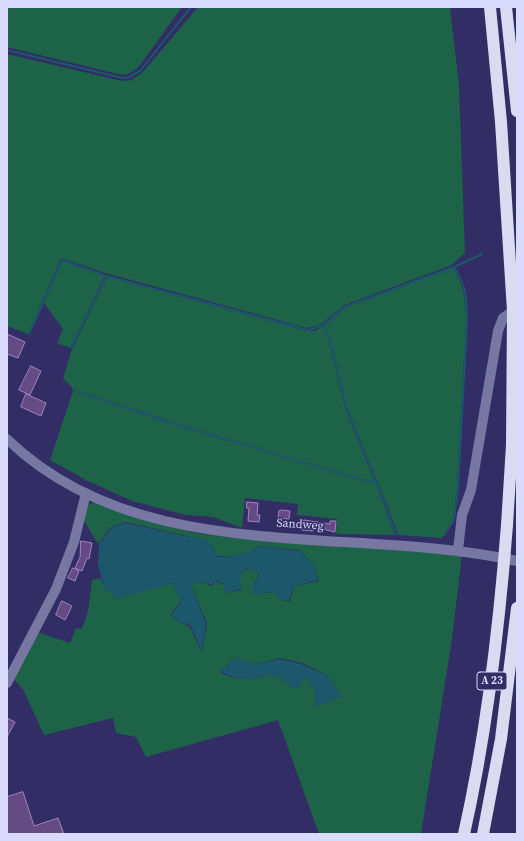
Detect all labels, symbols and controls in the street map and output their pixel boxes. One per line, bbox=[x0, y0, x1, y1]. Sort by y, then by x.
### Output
street label: Sandweg bbox=[276, 516, 324, 534]
road number: A 23 bbox=[477, 672, 507, 690]

